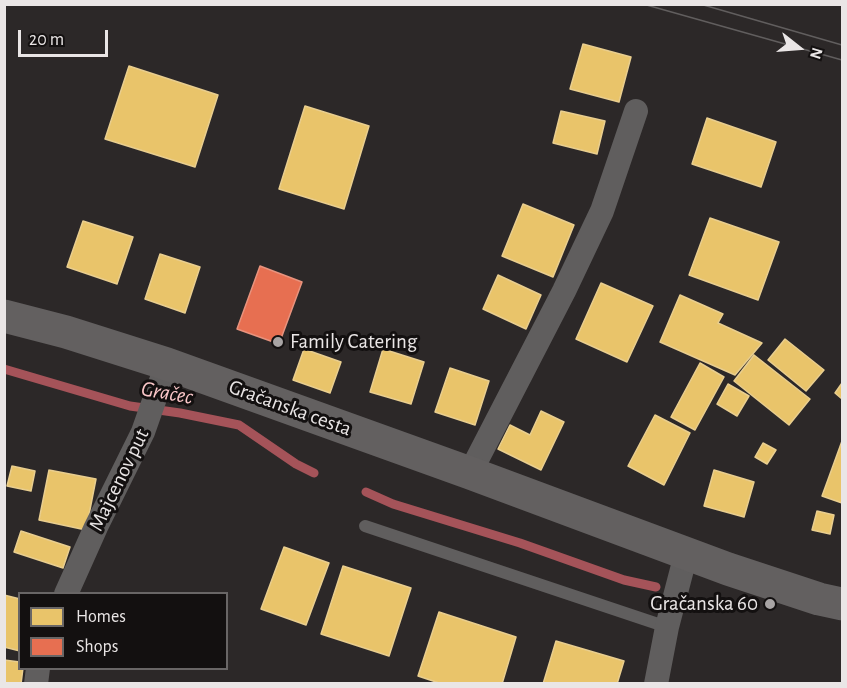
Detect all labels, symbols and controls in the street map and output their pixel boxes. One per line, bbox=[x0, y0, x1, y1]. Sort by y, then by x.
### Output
scale bar bbox=[21, 18, 111, 56]
north arrow bbox=[769, 18, 829, 78]
text: 20 m bbox=[29, 31, 64, 49]
text: N bbox=[807, 46, 825, 61]
place label: Family Catering bbox=[290, 329, 417, 355]
marker: Family Catering bbox=[271, 335, 285, 349]
street label: Gračanska cesta bbox=[225, 374, 355, 442]
water label: Gračec bbox=[139, 375, 195, 411]
street label: Majcenov put bbox=[83, 425, 155, 535]
place label: Gračanska 60 bbox=[650, 591, 758, 617]
legend bbox=[18, 592, 228, 670]
marker: Gračanska 60 bbox=[763, 597, 777, 611]
text: Homes bbox=[76, 608, 126, 626]
text: Shops bbox=[76, 638, 118, 656]

